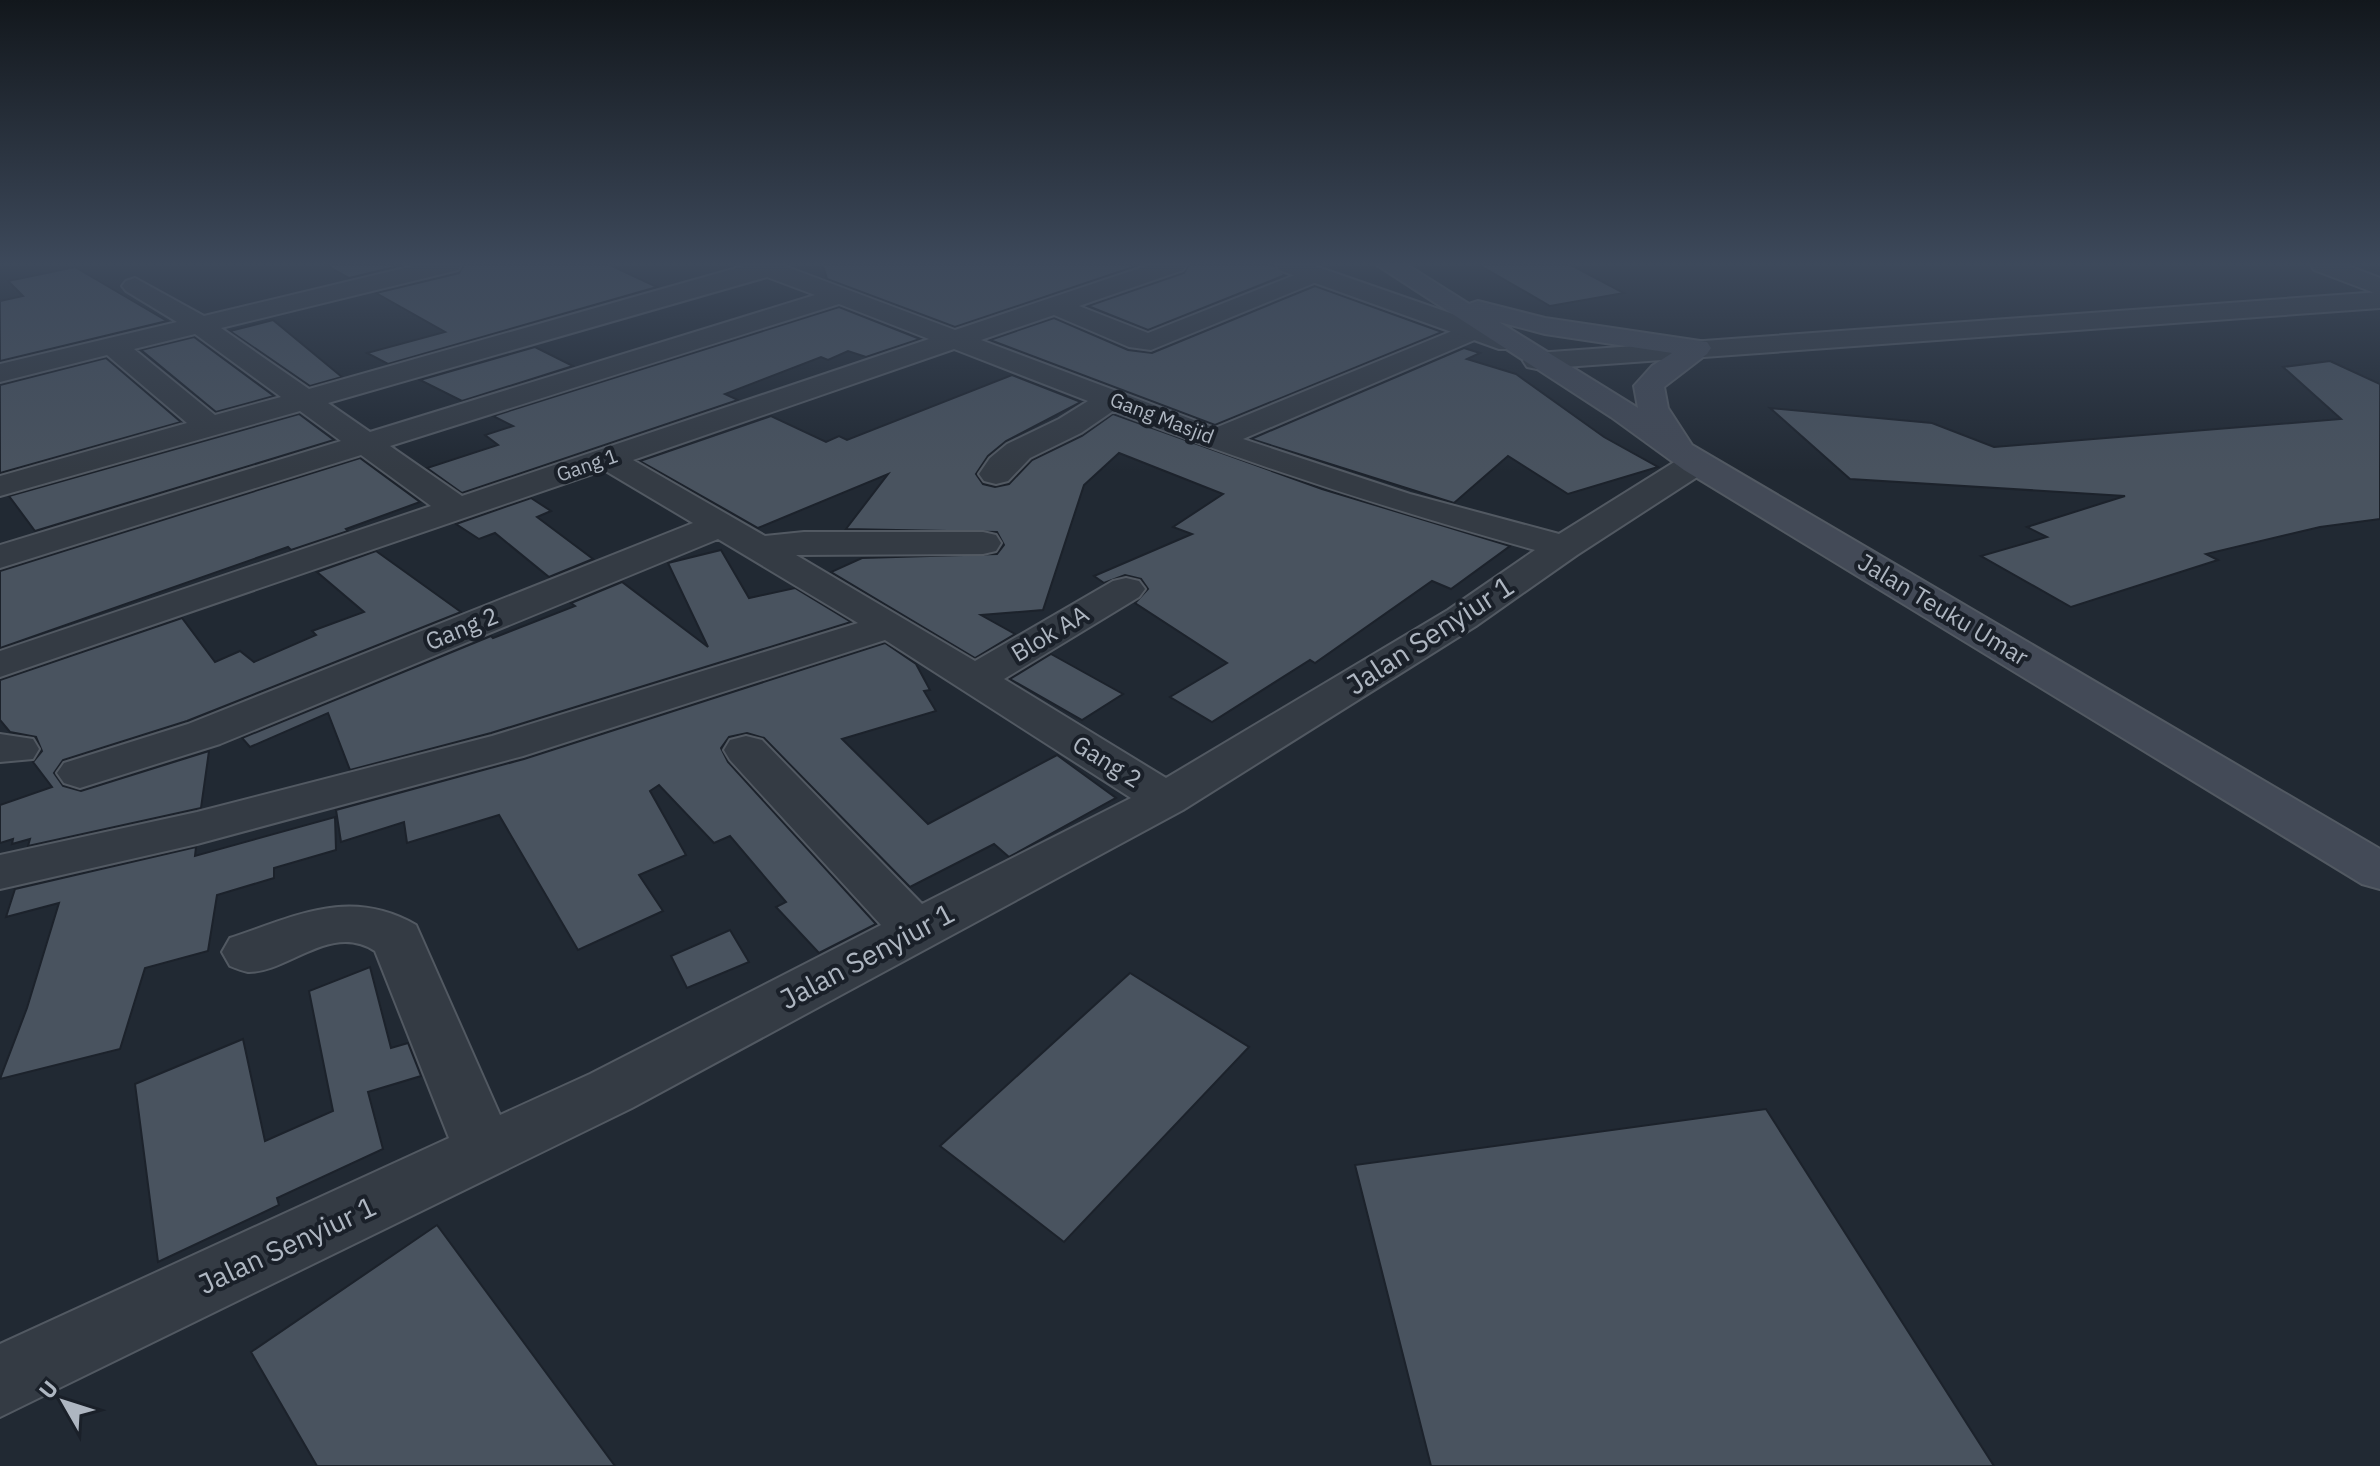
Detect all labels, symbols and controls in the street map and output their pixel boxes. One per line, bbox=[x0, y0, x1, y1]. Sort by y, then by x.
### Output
street label: Gang Masjid bbox=[1106, 385, 1218, 450]
street label: Gang 1 bbox=[553, 441, 621, 488]
street label: Jalan Teuku Umar bbox=[1852, 546, 2035, 673]
street label: Jalan Senyiur 1 bbox=[1339, 567, 1520, 702]
street label: Blok AA bbox=[1005, 598, 1094, 669]
street label: Gang 2 bbox=[420, 599, 503, 657]
street label: Gang 2 bbox=[1067, 727, 1148, 795]
street label: Jalan Senyiur 1 bbox=[773, 894, 960, 1017]
street label: Jalan Senyiur 1 bbox=[192, 1187, 382, 1302]
north arrow bbox=[24, 1362, 104, 1442]
text: U bbox=[32, 1374, 64, 1404]

